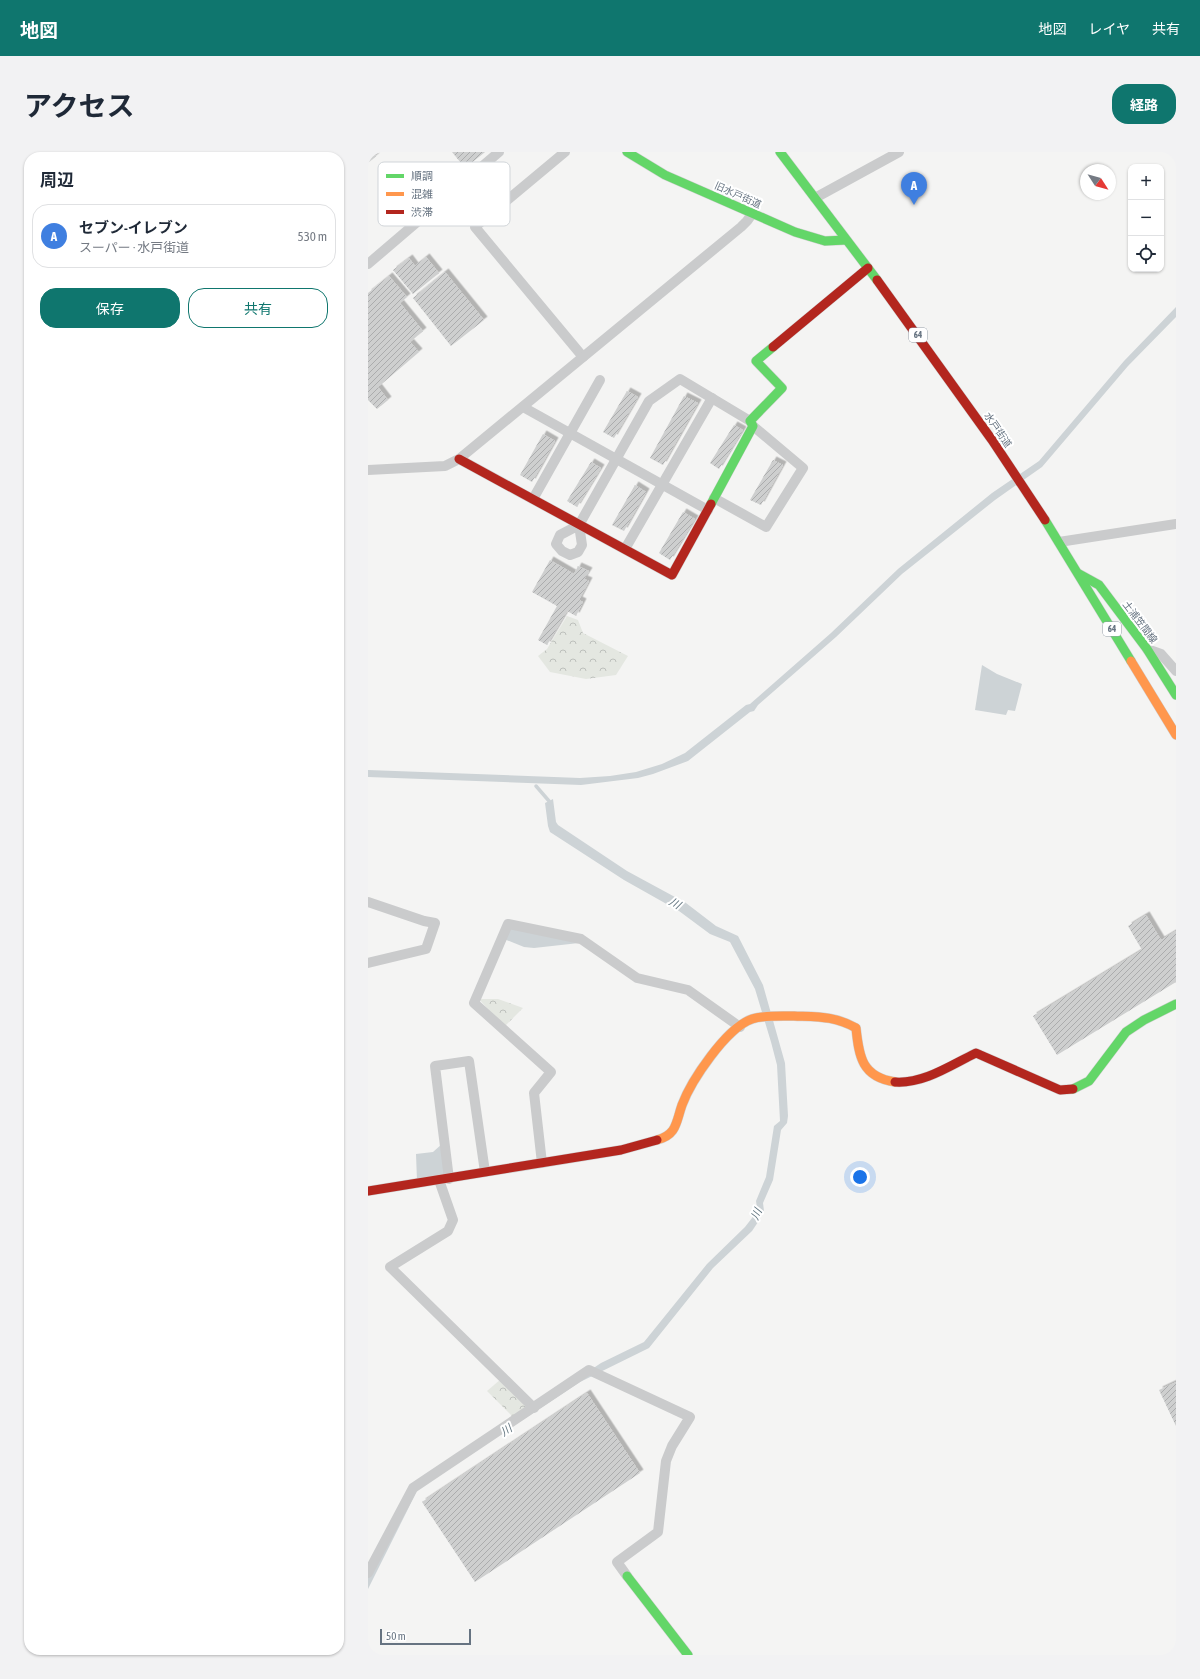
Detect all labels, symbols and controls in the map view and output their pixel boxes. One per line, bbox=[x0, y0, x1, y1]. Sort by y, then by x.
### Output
text: 地図 bbox=[20, 19, 58, 41]
text: 地図 bbox=[1038, 21, 1066, 37]
text: レイヤ bbox=[1088, 21, 1130, 37]
text: 共有 bbox=[1152, 21, 1180, 37]
button: 経路 bbox=[1112, 84, 1176, 124]
text: アクセス bbox=[24, 90, 135, 122]
legend bbox=[378, 162, 510, 226]
north arrow bbox=[1080, 164, 1116, 200]
map controls bbox=[1128, 164, 1164, 272]
button: + bbox=[1128, 164, 1164, 200]
text: 周辺 bbox=[40, 170, 74, 190]
text: 順調 bbox=[411, 170, 433, 182]
pin: A bbox=[901, 172, 927, 205]
street label: 旧水戸街道 bbox=[713, 180, 763, 210]
text: 混雑 bbox=[411, 188, 433, 200]
button: − bbox=[1128, 200, 1164, 236]
text: 渋滞 bbox=[411, 206, 433, 218]
text: セブン-イレブン bbox=[79, 219, 188, 236]
text: A bbox=[51, 229, 57, 244]
text: 530 m bbox=[298, 229, 327, 244]
button: locate bbox=[1128, 236, 1164, 272]
text: スーパー · 水戸街道 bbox=[79, 240, 189, 255]
button: 保存 bbox=[40, 288, 180, 328]
button: 共有 bbox=[188, 288, 328, 328]
road number: 64 bbox=[909, 328, 927, 342]
street label: 水戸街道 bbox=[982, 410, 1014, 450]
street label: 土浦笠間線 bbox=[1121, 599, 1159, 645]
road number: 64 bbox=[1103, 622, 1121, 636]
water label: 川 bbox=[667, 895, 684, 911]
your location bbox=[850, 1167, 870, 1187]
water label: 川 bbox=[748, 1206, 764, 1221]
water label: 川 bbox=[498, 1421, 515, 1438]
scale bar bbox=[380, 1627, 471, 1646]
text: 50 m bbox=[386, 1630, 406, 1642]

